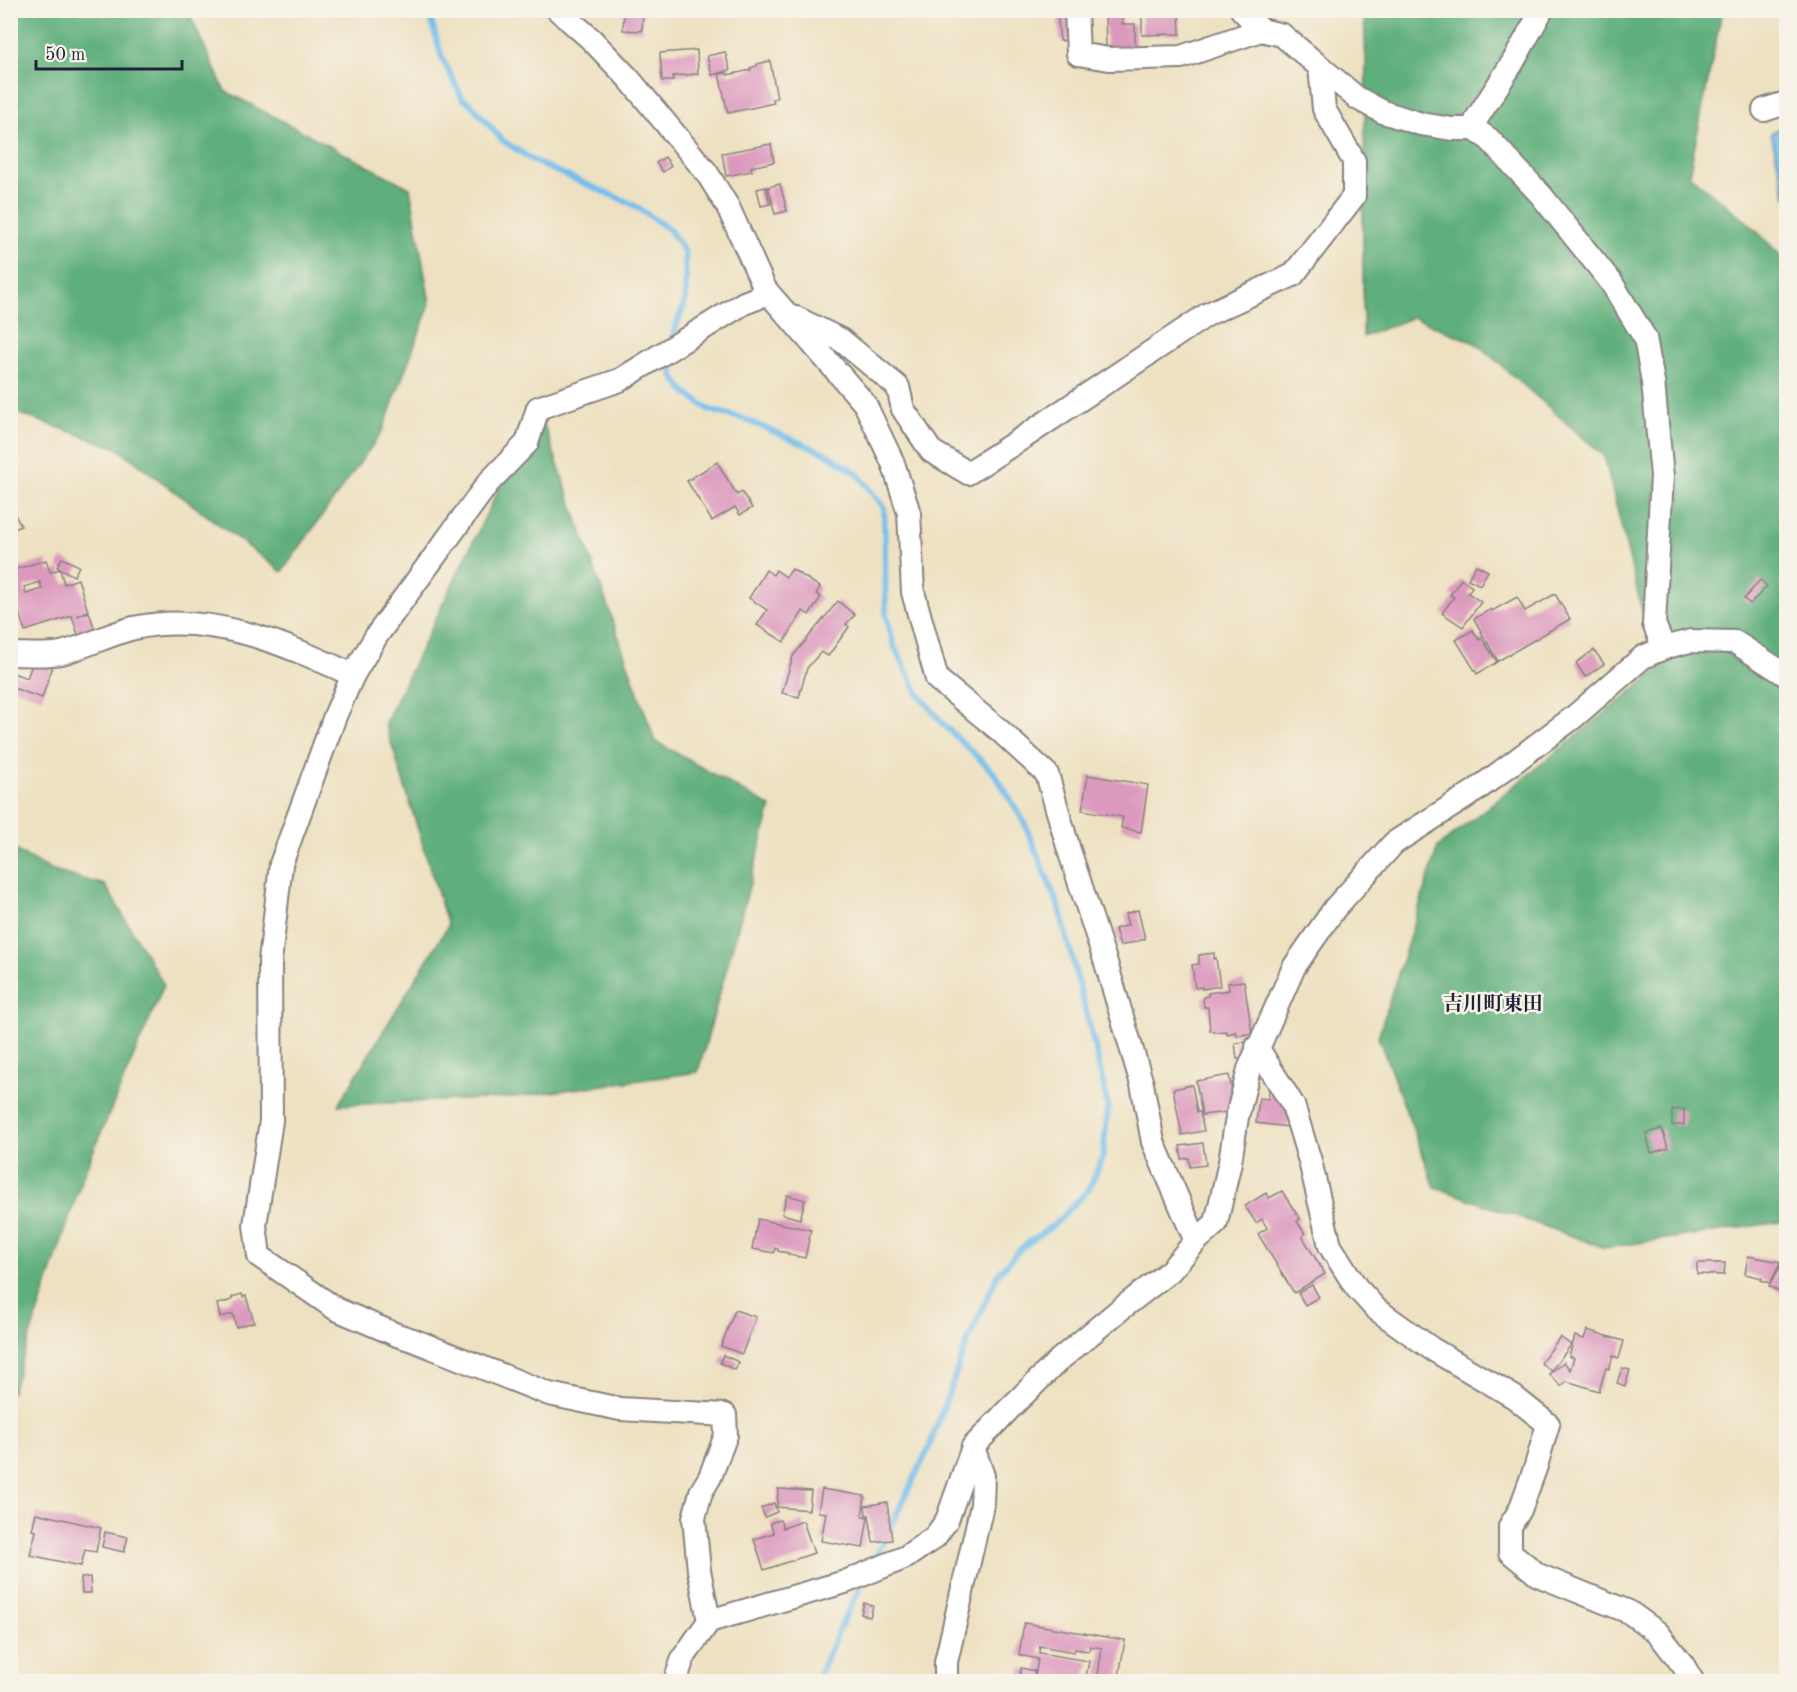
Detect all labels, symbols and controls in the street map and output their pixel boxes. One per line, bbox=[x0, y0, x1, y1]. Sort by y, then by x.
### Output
scale bar bbox=[36, 33, 182, 71]
text: 50 m bbox=[45, 46, 85, 64]
district label: 吉川町東田 bbox=[1443, 992, 1543, 1015]

